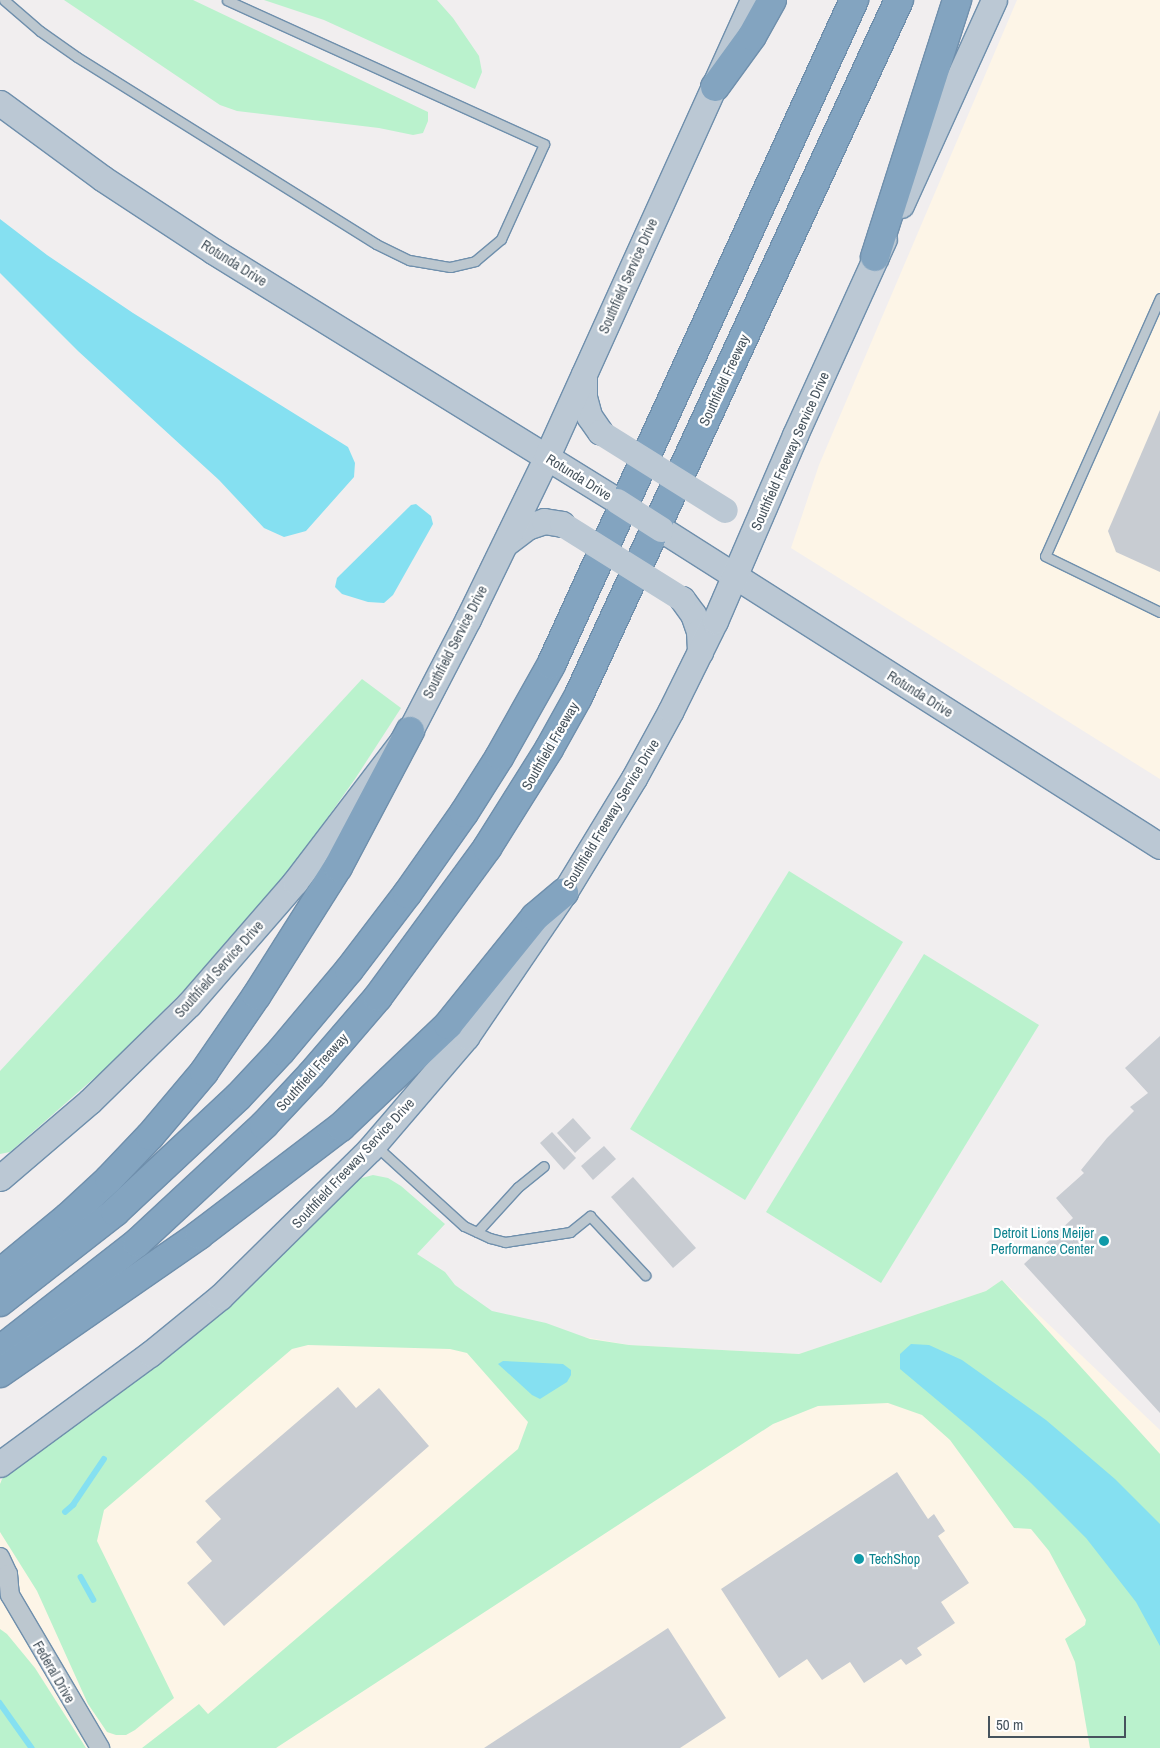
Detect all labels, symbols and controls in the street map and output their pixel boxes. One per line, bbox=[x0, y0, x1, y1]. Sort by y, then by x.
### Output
street label: Southfield Service Drive bbox=[595, 216, 661, 336]
street label: Rotunda Drive bbox=[198, 236, 270, 290]
street label: Southfield Freeway bbox=[695, 332, 753, 428]
street label: Southfield Freeway Service Drive bbox=[747, 369, 833, 533]
street label: Rotunda Drive bbox=[543, 450, 615, 504]
street label: Southfield Service Drive bbox=[419, 583, 491, 701]
street label: Rotunda Drive bbox=[884, 667, 956, 721]
street label: Southfield Freeway bbox=[518, 699, 582, 793]
street label: Southfield Freeway Service Drive bbox=[560, 736, 662, 892]
street label: Southfield Service Drive bbox=[171, 917, 267, 1021]
street label: Southfield Freeway bbox=[273, 1030, 351, 1114]
street label: Southfield Freeway Service Drive bbox=[288, 1095, 418, 1231]
place label: Detroit Lions Meijer Performance Center bbox=[991, 1225, 1094, 1258]
marker: Detroit Lions Meijer Performance Center bbox=[1098, 1235, 1110, 1247]
place label: TechShop bbox=[869, 1551, 920, 1567]
marker: TechShop bbox=[853, 1553, 865, 1565]
street label: Federal Drive bbox=[29, 1638, 79, 1706]
scale bar bbox=[990, 1706, 1128, 1738]
text: 50 m bbox=[996, 1714, 1023, 1735]

